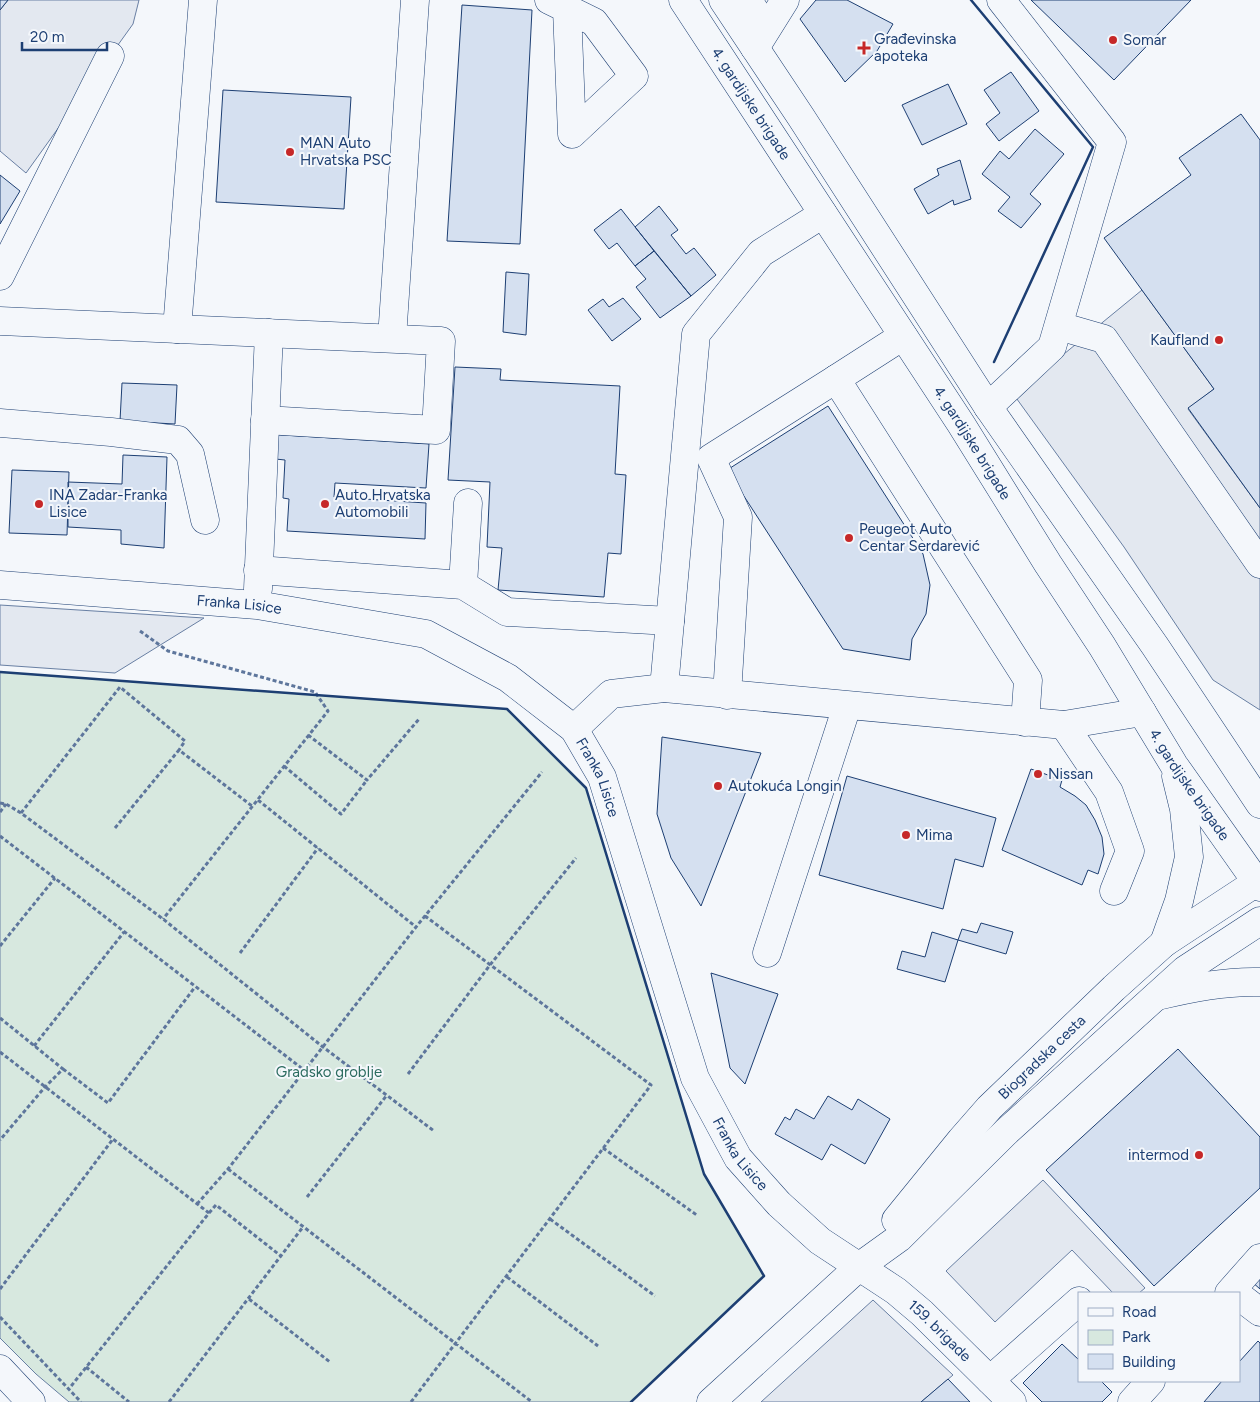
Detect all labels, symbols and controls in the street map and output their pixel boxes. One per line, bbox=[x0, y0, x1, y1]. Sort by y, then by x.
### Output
scale bar bbox=[22, 20, 108, 52]
text: 20 m bbox=[30, 28, 64, 46]
place label: Građevinska apoteka bbox=[874, 30, 956, 65]
place label: Somar bbox=[1123, 31, 1166, 49]
marker: Somar bbox=[1107, 34, 1119, 46]
marker: Građevinska apoteka bbox=[858, 42, 870, 54]
street label: 4. gardijske brigade bbox=[708, 44, 794, 163]
place label: MAN Auto Hrvatska PSC bbox=[300, 134, 392, 169]
marker: MAN Auto Hrvatska PSC bbox=[284, 146, 296, 158]
place label: Kaufland bbox=[1150, 331, 1209, 349]
marker: Kaufland bbox=[1213, 334, 1225, 346]
street label: 4. gardijske brigade bbox=[930, 383, 1015, 503]
place label: INA Zadar-Franka Lisice bbox=[49, 486, 167, 521]
place label: Auto Hrvatska Automobili bbox=[335, 486, 431, 521]
marker: INA Zadar-Franka Lisice bbox=[33, 498, 45, 510]
marker: Auto Hrvatska Automobili bbox=[319, 498, 331, 510]
place label: Peugeot Auto Centar Serdarević bbox=[859, 520, 980, 555]
marker: Peugeot Auto Centar Serdarević bbox=[843, 532, 855, 544]
street label: Franka Lisice bbox=[196, 591, 283, 618]
street label: 4. gardijske brigade bbox=[1145, 726, 1233, 844]
street label: Franka Lisice bbox=[572, 734, 623, 819]
place label: Nissan bbox=[1048, 765, 1093, 783]
marker: Nissan bbox=[1032, 768, 1044, 780]
place label: Autokuća Longin bbox=[728, 777, 842, 795]
marker: Autokuća Longin bbox=[712, 780, 724, 792]
place label: Mima bbox=[916, 826, 953, 844]
marker: Mima bbox=[900, 829, 912, 841]
street label: Biogradska cesta bbox=[995, 1011, 1089, 1103]
park label: Gradsko groblje bbox=[276, 1063, 382, 1081]
street label: Franka Lisice bbox=[709, 1114, 772, 1194]
place label: intermod bbox=[1128, 1146, 1189, 1164]
marker: intermod bbox=[1193, 1149, 1205, 1161]
legend bbox=[1078, 1292, 1240, 1382]
street label: 159. brigade bbox=[904, 1296, 975, 1365]
text: Road bbox=[1122, 1303, 1157, 1321]
text: Park bbox=[1122, 1328, 1151, 1346]
text: Building bbox=[1122, 1353, 1176, 1371]

